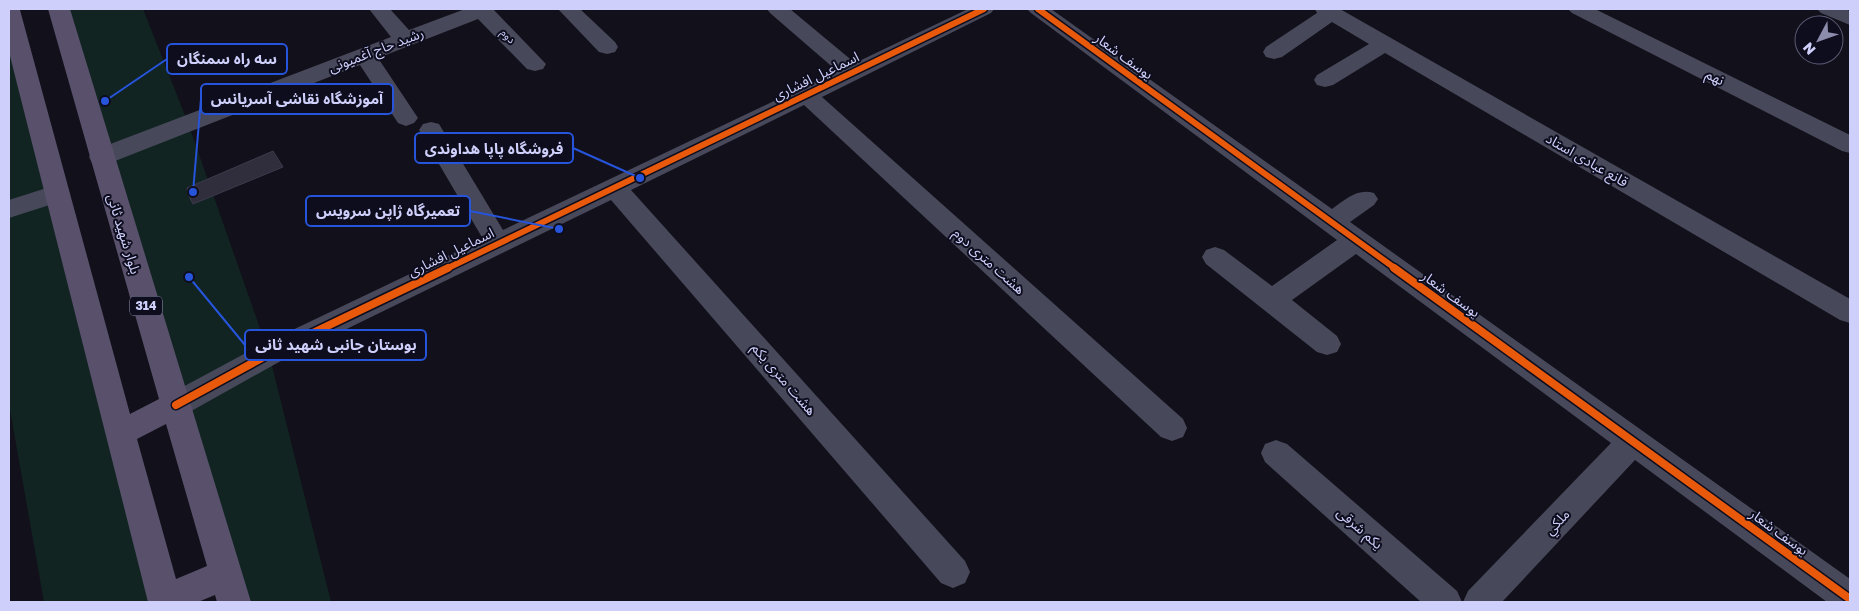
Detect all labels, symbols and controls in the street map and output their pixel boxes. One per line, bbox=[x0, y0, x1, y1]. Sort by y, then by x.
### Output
north arrow bbox=[1794, 15, 1844, 65]
street label: رشید حاج آغمیونی bbox=[326, 24, 427, 78]
street label: دوم bbox=[497, 26, 518, 47]
street label: یوسف شعار bbox=[1090, 28, 1157, 83]
text: N bbox=[1799, 39, 1819, 58]
callout: سه راه سمنگان bbox=[167, 44, 287, 74]
street label: اسماعیل افشاری bbox=[770, 47, 862, 105]
text: سه راه سمنگان bbox=[177, 49, 277, 68]
street label: نهم bbox=[1702, 65, 1728, 91]
callout: آموزشگاه نقاشی آسریانس bbox=[201, 84, 393, 114]
text: آموزشگاه نقاشی آسریانس bbox=[211, 89, 384, 108]
street label: قانع عبادی استاد bbox=[1542, 129, 1631, 193]
callout: فروشگاه پاپا هداوندی bbox=[415, 133, 573, 163]
text: فروشگاه پاپا هداوندی bbox=[425, 139, 563, 159]
street label: بلوار شهید ثانی bbox=[103, 192, 145, 277]
callout: تعمیرگاه ژاپن سرویس bbox=[306, 196, 470, 226]
text: تعمیرگاه ژاپن سرویس bbox=[316, 201, 461, 221]
street label: اسماعیل افشاری bbox=[405, 223, 497, 281]
street label: هشت متری دوم bbox=[948, 224, 1029, 300]
street label: یوسف شعار bbox=[1417, 266, 1484, 321]
road number: 314 bbox=[130, 296, 162, 316]
callout: بوستان جانبی شهید ثانی bbox=[245, 330, 426, 360]
text: بوستان جانبی شهید ثانی bbox=[255, 335, 417, 354]
street label: هشت متری یکم bbox=[746, 339, 820, 420]
street label: یکم شرقی bbox=[1332, 503, 1387, 554]
street label: یوسف شعار bbox=[1745, 504, 1812, 559]
street label: ملکي bbox=[1541, 505, 1575, 540]

